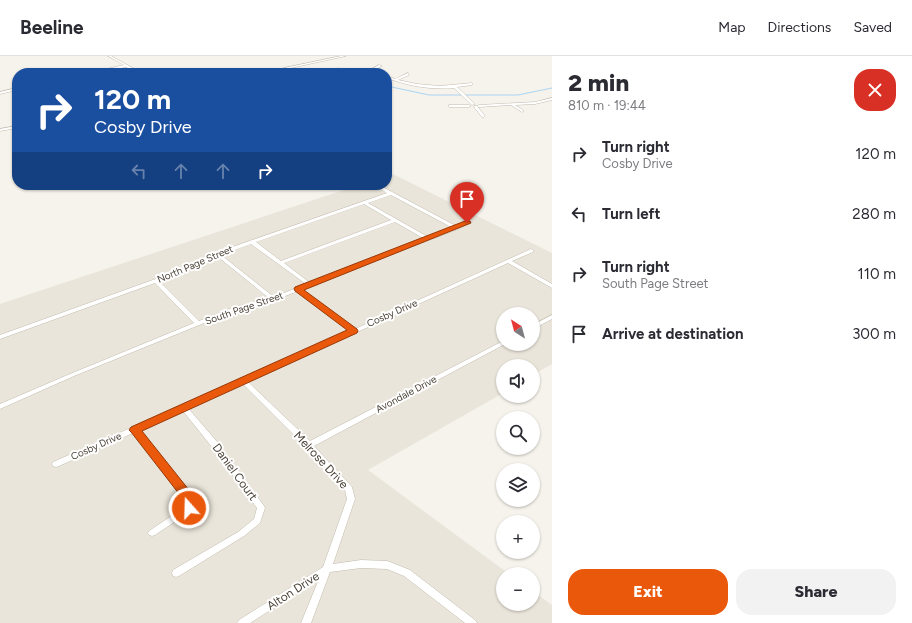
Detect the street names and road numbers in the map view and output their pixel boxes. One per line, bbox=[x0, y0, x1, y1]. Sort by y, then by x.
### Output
street label: North Page Street bbox=[155, 242, 235, 286]
street label: South Page Street bbox=[203, 288, 285, 327]
street label: Cosby Drive bbox=[365, 296, 420, 330]
street label: Avondale Drive bbox=[373, 372, 439, 416]
street label: Melrose Drive bbox=[291, 428, 351, 492]
street label: Cosby Drive bbox=[69, 429, 124, 463]
street label: Daniel Court bbox=[210, 441, 261, 504]
street label: Alton Drive bbox=[264, 569, 322, 613]

